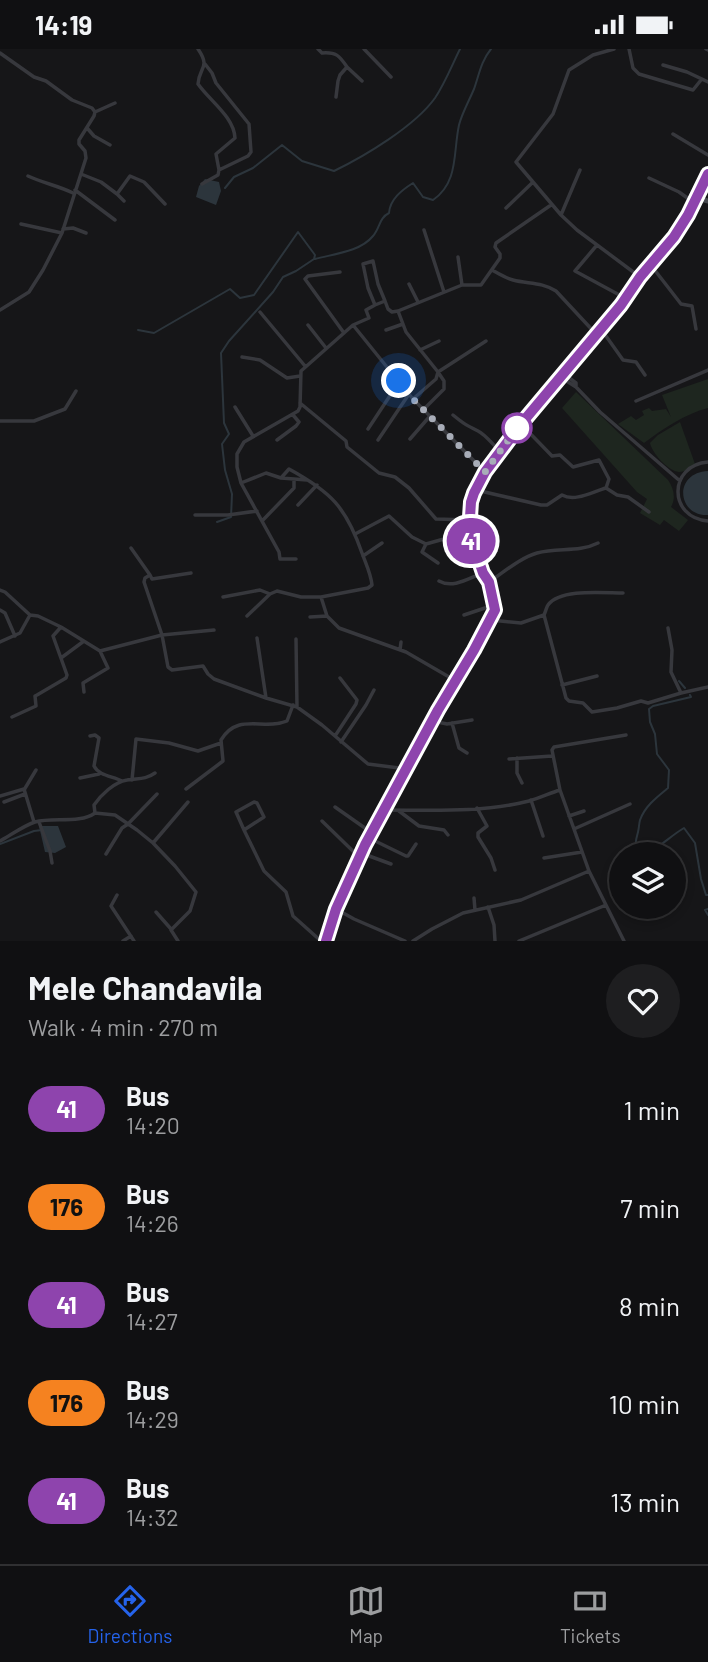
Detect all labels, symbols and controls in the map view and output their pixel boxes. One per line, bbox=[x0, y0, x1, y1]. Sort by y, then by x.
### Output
text: 14:19 bbox=[35, 9, 92, 40]
your location bbox=[381, 363, 416, 398]
unlabelled marker bbox=[502, 413, 532, 443]
line badge: 41 bbox=[440, 518, 503, 564]
text: 41 bbox=[461, 526, 481, 555]
map controls bbox=[609, 842, 686, 919]
button: layers bbox=[609, 842, 686, 919]
button: heart bbox=[606, 964, 680, 1038]
text: Mele Chandavila bbox=[28, 967, 262, 1007]
text: Walk · 4 min · 270 m bbox=[28, 1013, 218, 1041]
text: Bus bbox=[126, 1080, 169, 1111]
text: 41 bbox=[56, 1094, 77, 1123]
text: 1 min bbox=[624, 1094, 680, 1125]
text: 14:20 bbox=[126, 1111, 180, 1139]
text: Bus bbox=[126, 1178, 169, 1209]
text: 176 bbox=[50, 1192, 83, 1221]
text: 7 min bbox=[620, 1192, 680, 1223]
text: 14:26 bbox=[126, 1209, 179, 1237]
text: Bus bbox=[126, 1276, 169, 1307]
text: 41 bbox=[56, 1290, 77, 1319]
text: 8 min bbox=[619, 1290, 680, 1321]
text: 14:27 bbox=[126, 1307, 178, 1335]
text: Bus bbox=[126, 1374, 169, 1405]
text: 176 bbox=[50, 1388, 83, 1417]
text: 10 min bbox=[609, 1388, 680, 1419]
text: 14:29 bbox=[126, 1405, 179, 1433]
text: Bus bbox=[126, 1472, 169, 1503]
text: 41 bbox=[56, 1486, 77, 1515]
text: 13 min bbox=[610, 1486, 680, 1517]
text: 14:32 bbox=[126, 1503, 179, 1531]
tab: Directions bbox=[87, 1582, 172, 1647]
tab: Map bbox=[347, 1582, 385, 1647]
tab: Tickets bbox=[560, 1582, 621, 1647]

